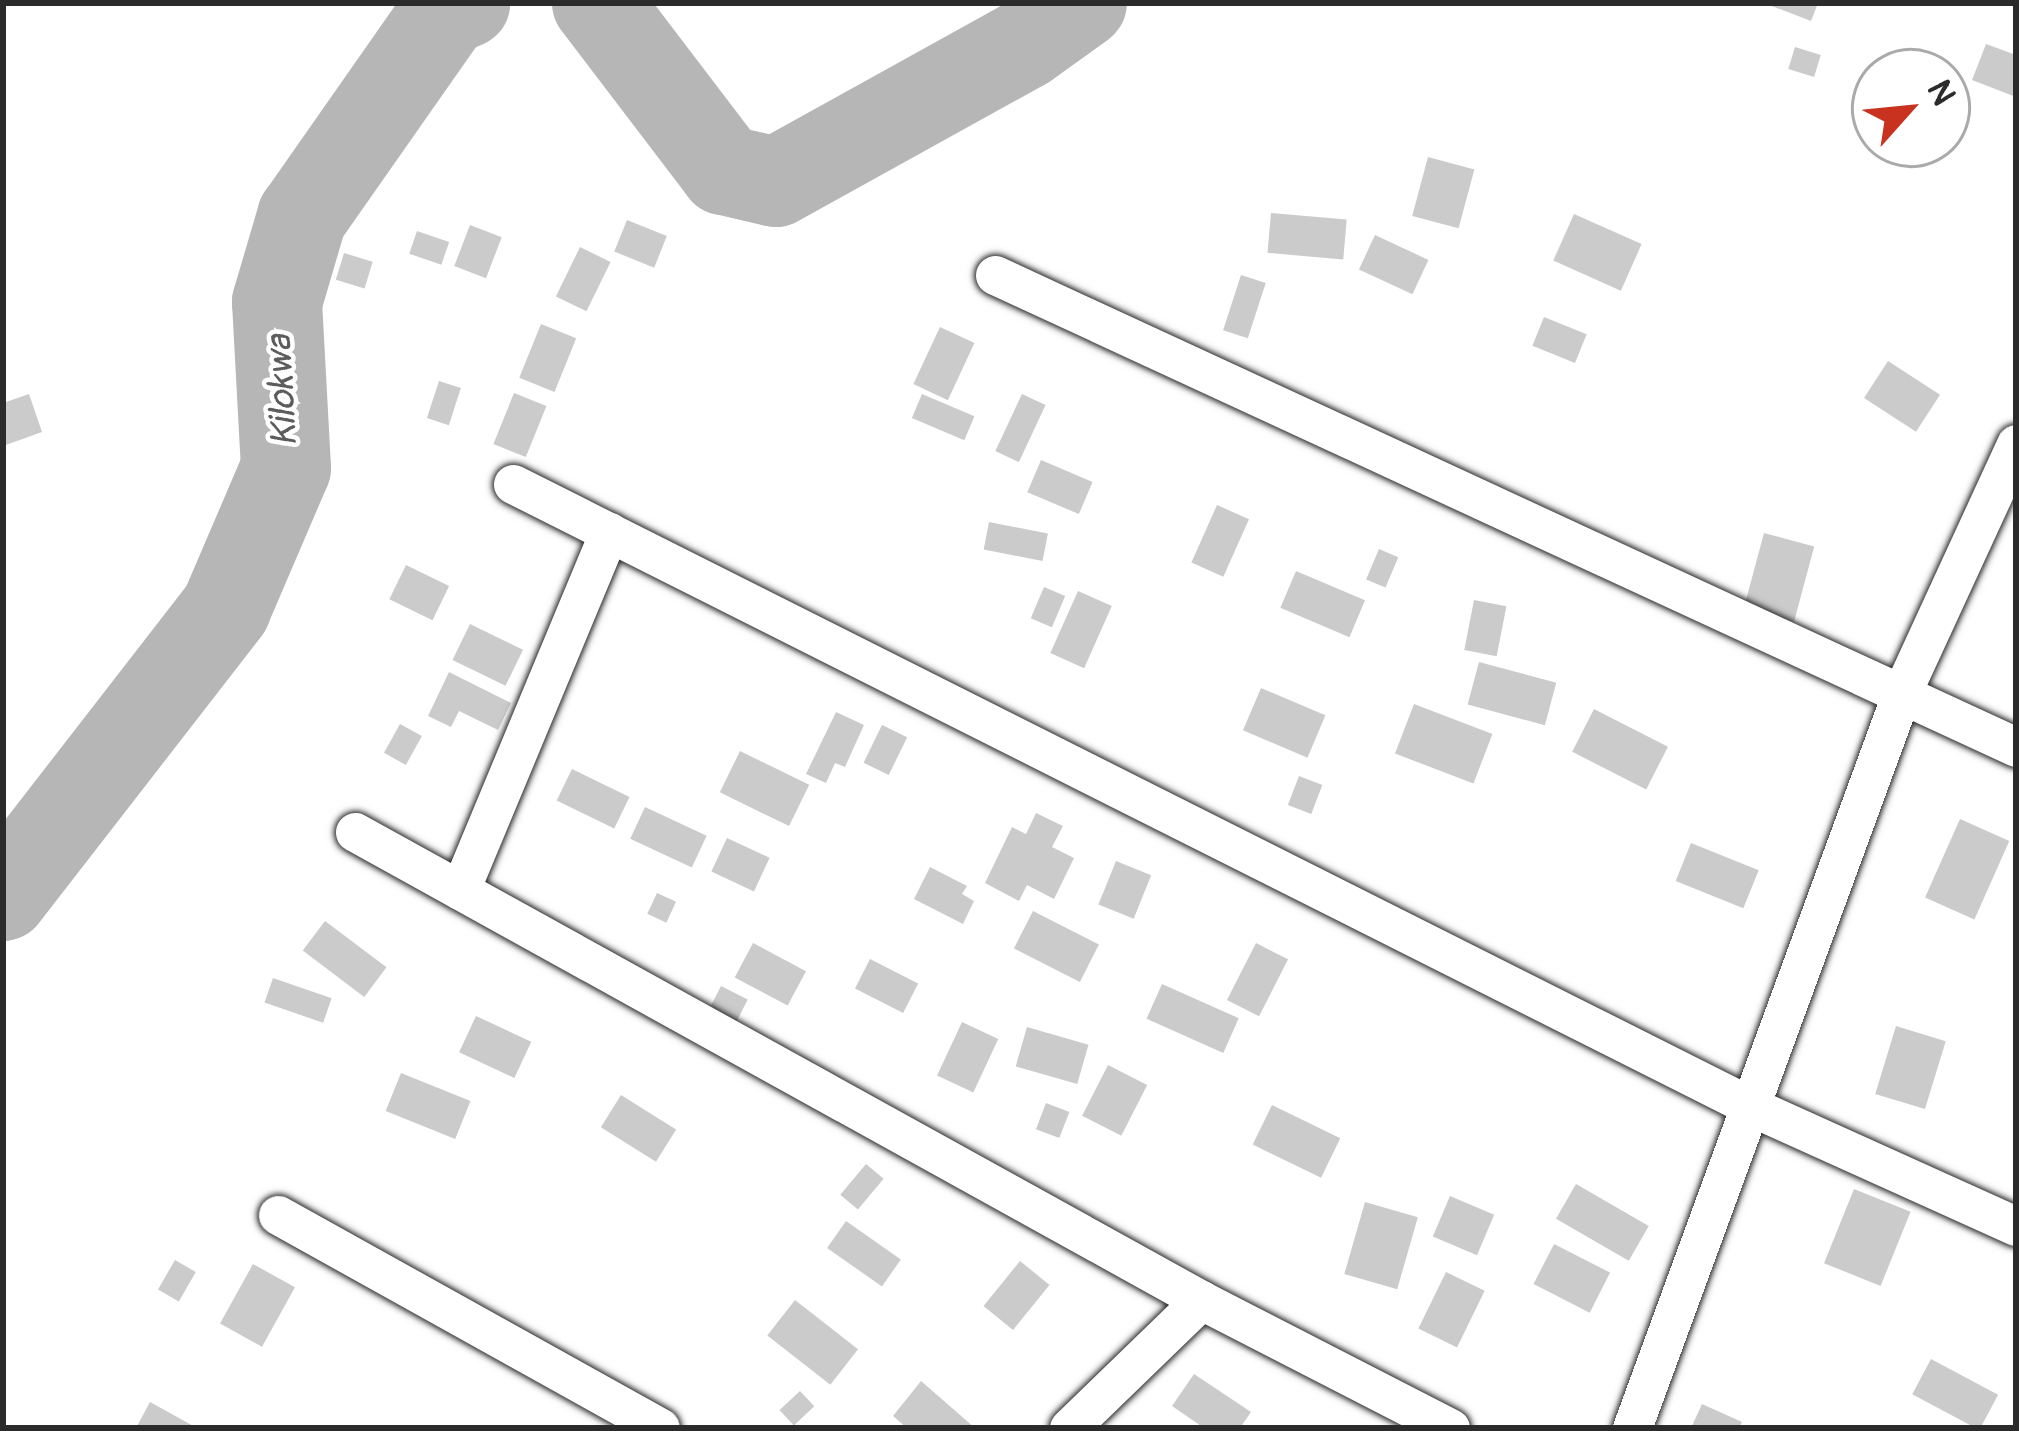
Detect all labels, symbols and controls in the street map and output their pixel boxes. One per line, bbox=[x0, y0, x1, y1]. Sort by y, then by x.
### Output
north arrow bbox=[1851, 48, 1971, 168]
text: N bbox=[1918, 74, 1964, 112]
water label: Kilokwa bbox=[257, 334, 307, 448]

